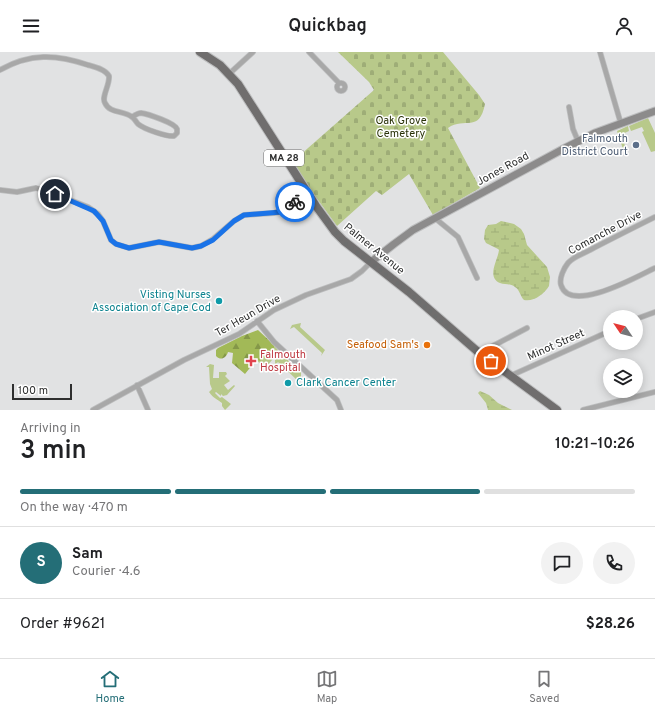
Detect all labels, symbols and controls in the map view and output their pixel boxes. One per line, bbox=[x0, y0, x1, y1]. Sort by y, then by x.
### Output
icon: menu bbox=[20, 15, 42, 37]
text: Quickbag bbox=[288, 15, 367, 38]
icon: person bbox=[613, 15, 635, 37]
park label: Oak Grove Cemetery bbox=[375, 114, 427, 141]
place label: Falmouth District Court bbox=[562, 132, 628, 159]
marker: Falmouth District Court bbox=[631, 140, 641, 150]
street label: Jones Road bbox=[474, 149, 532, 189]
road number: MA 28 bbox=[264, 150, 304, 166]
pin bbox=[38, 177, 72, 211]
courier bbox=[275, 182, 315, 222]
icon: home bbox=[44, 183, 66, 205]
icon: bike bbox=[284, 191, 306, 213]
street label: Comanche Drive bbox=[566, 208, 644, 258]
street label: Palmer Avenue bbox=[341, 220, 407, 278]
place label: Visting Nurses Association of Cape Cod bbox=[92, 288, 211, 315]
street label: Ter Heun Drive bbox=[213, 292, 283, 340]
marker: Visting Nurses Association of Cape Cod bbox=[214, 296, 224, 306]
north arrow bbox=[603, 310, 643, 350]
map controls bbox=[603, 310, 643, 398]
street label: Minot Street bbox=[525, 326, 587, 364]
place label: Seafood Sam's bbox=[347, 338, 419, 352]
marker: Seafood Sam's bbox=[422, 340, 432, 350]
pin bbox=[474, 344, 508, 378]
place label: Falmouth Hospital bbox=[260, 348, 306, 375]
icon: bag bbox=[480, 350, 502, 372]
marker: Falmouth Hospital bbox=[245, 355, 257, 367]
button: layers bbox=[603, 358, 643, 398]
place label: Clark Cancer Center bbox=[296, 376, 397, 390]
marker: Clark Cancer Center bbox=[283, 378, 293, 388]
scale bar bbox=[12, 382, 72, 401]
text: 100 m bbox=[18, 384, 48, 398]
text: Arriving in bbox=[20, 421, 81, 437]
text: 3 min bbox=[20, 435, 87, 468]
text: 10:21–10:26 bbox=[555, 435, 635, 454]
text: On the way · 470 m bbox=[20, 500, 128, 516]
button: chat bbox=[541, 542, 583, 584]
button: phone bbox=[593, 542, 635, 584]
text: Sam bbox=[72, 545, 103, 564]
text: S bbox=[36, 553, 46, 572]
text: Courier · 4.6 bbox=[72, 564, 140, 580]
text: Order #9621 bbox=[20, 615, 105, 634]
text: $28.26 bbox=[586, 615, 635, 634]
tab: Home bbox=[96, 668, 125, 706]
tab: Map bbox=[316, 668, 338, 706]
tab: Saved bbox=[529, 668, 559, 706]

